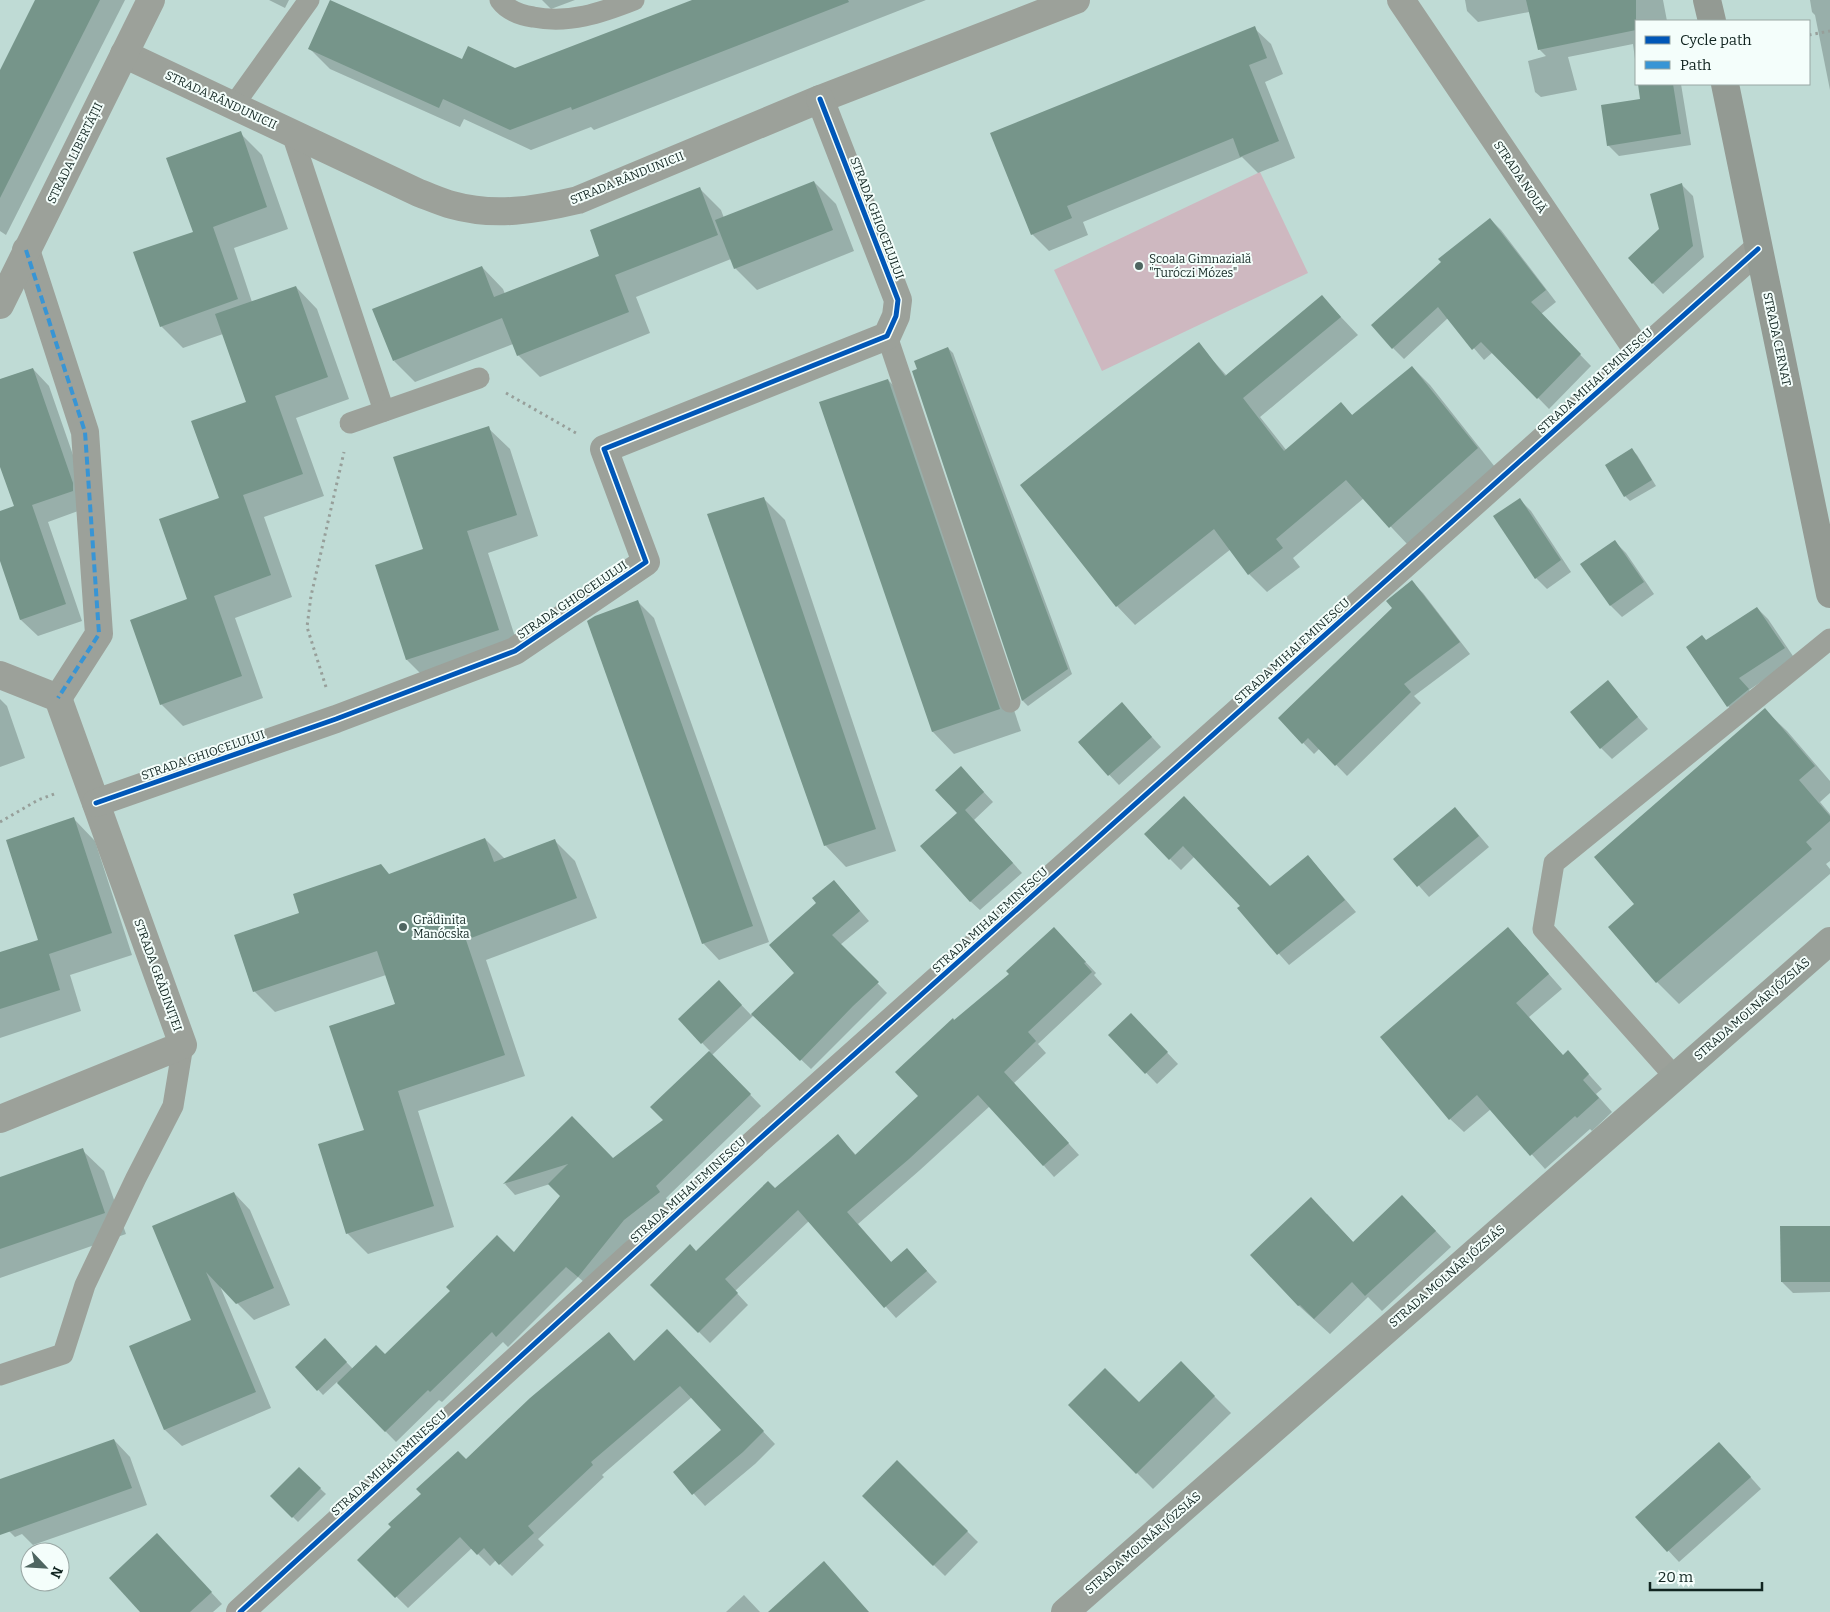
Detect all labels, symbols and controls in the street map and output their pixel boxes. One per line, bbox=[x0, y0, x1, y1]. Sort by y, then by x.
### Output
legend bbox=[1635, 20, 1810, 85]
text: Cycle path bbox=[1680, 31, 1752, 49]
text: Path bbox=[1680, 56, 1712, 74]
street label: STRADA RÂNDUNICII bbox=[163, 67, 279, 132]
street label: STRADA LIBERTĂȚII bbox=[44, 100, 106, 206]
street label: STRADA NOUĂ bbox=[1491, 138, 1550, 216]
street label: STRADA RÂNDUNICII bbox=[568, 148, 686, 207]
street label: STRADA GHIOCELULUI bbox=[847, 155, 907, 281]
place label: Școala Gimnazială "Turóczi Mózes" bbox=[1149, 252, 1252, 280]
marker: Școala Gimnazială "Turóczi Mózes" bbox=[1133, 260, 1145, 272]
street label: STRADA CERNAT bbox=[1760, 291, 1794, 387]
street label: STRADA MIHAI EMINESCU bbox=[1534, 325, 1656, 437]
street label: STRADA GHIOCELULUI bbox=[514, 558, 630, 642]
street label: STRADA MIHAI EMINESCU bbox=[1231, 595, 1353, 707]
street label: STRADA GHIOCELULUI bbox=[139, 727, 267, 783]
street label: STRADA MIHAI EMINESCU bbox=[929, 864, 1051, 976]
place label: Grădinița Manócska bbox=[413, 913, 470, 941]
street label: STRADA GRĂDINIȚEI bbox=[130, 917, 186, 1033]
marker: Grădinița Manócska bbox=[397, 921, 409, 933]
street label: STRADA MOLNÁR JÓZSIÁS bbox=[1691, 954, 1813, 1063]
street label: STRADA MIHAI EMINESCU bbox=[627, 1134, 749, 1246]
street label: STRADA MOLNÁR JÓZSIÁS bbox=[1386, 1221, 1508, 1330]
street label: STRADA MIHAI EMINESCU bbox=[328, 1407, 450, 1519]
street label: STRADA MOLNÁR JÓZSIÁS bbox=[1082, 1488, 1204, 1597]
north arrow bbox=[20, 1542, 70, 1592]
scale bar bbox=[1650, 1560, 1762, 1592]
text: N bbox=[46, 1564, 66, 1581]
text: 20 m bbox=[1658, 1568, 1694, 1586]

